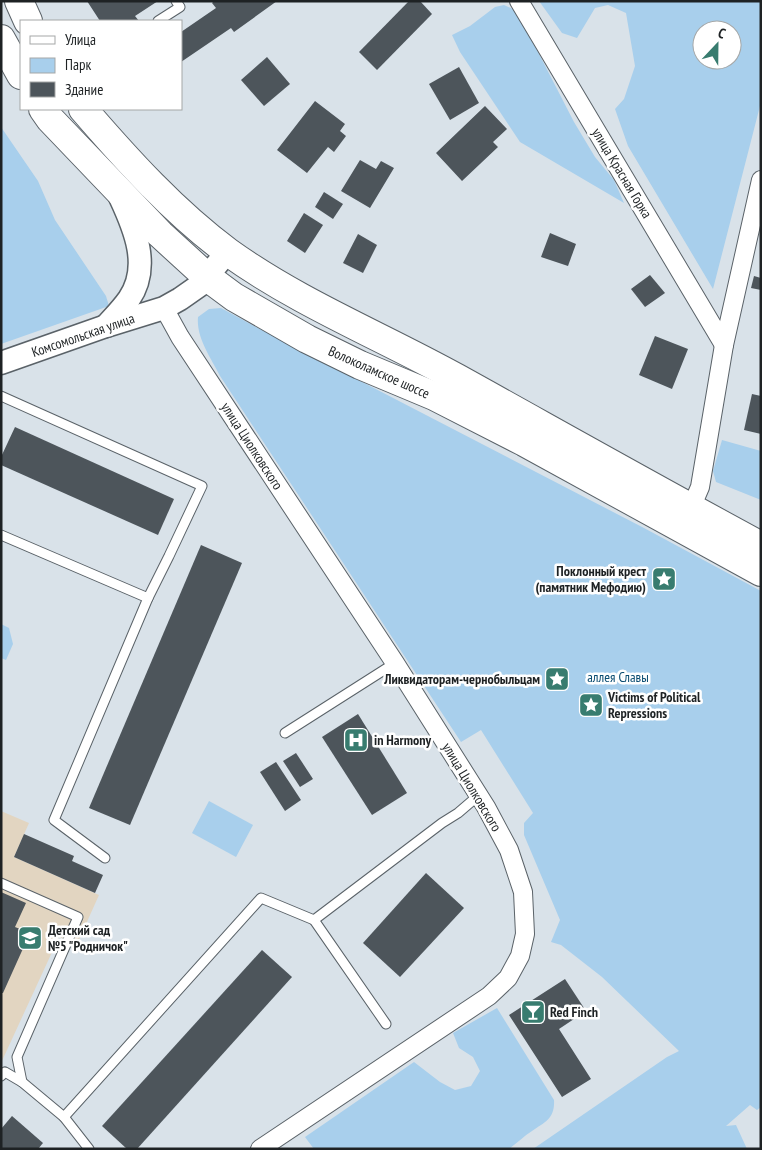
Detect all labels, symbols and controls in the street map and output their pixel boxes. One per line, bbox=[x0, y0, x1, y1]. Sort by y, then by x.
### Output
legend bbox=[20, 20, 182, 110]
north arrow bbox=[692, 20, 742, 70]
text: С bbox=[716, 23, 729, 43]
text: Улица bbox=[65, 30, 96, 49]
text: Парк bbox=[65, 55, 91, 74]
text: Здание bbox=[65, 80, 103, 99]
street label: улица Красная Горка bbox=[588, 125, 656, 221]
street label: Комсомольская улица bbox=[29, 309, 137, 361]
street label: Волоколамское шоссе bbox=[326, 342, 433, 402]
street label: улица Циолковского bbox=[217, 399, 287, 493]
place label: Поклонный крест (памятник Мефодию) bbox=[535, 562, 646, 596]
place icon: Поклонный крест (памятник Мефодию) bbox=[651, 566, 677, 592]
place icon: Ликвидаторам-чернобыльцам bbox=[544, 666, 570, 692]
park label: аллея Славы bbox=[587, 668, 649, 686]
place label: Ликвидаторам-чернобыльцам bbox=[383, 670, 540, 688]
place label: Victims of Political Repressions bbox=[607, 688, 701, 722]
place icon: Victims of Political Repressions bbox=[578, 692, 604, 718]
hospital icon: in Harmony bbox=[343, 727, 369, 753]
place label: in Harmony bbox=[374, 731, 431, 749]
street label: улица Циолковского bbox=[438, 739, 506, 835]
place label: Детский сад №5 "Родничок" bbox=[48, 921, 128, 955]
school or university icon: Детский сад №5 "Родничок" bbox=[17, 925, 43, 951]
bar icon: Red Finch bbox=[520, 999, 546, 1025]
place label: Red Finch bbox=[550, 1003, 598, 1021]

